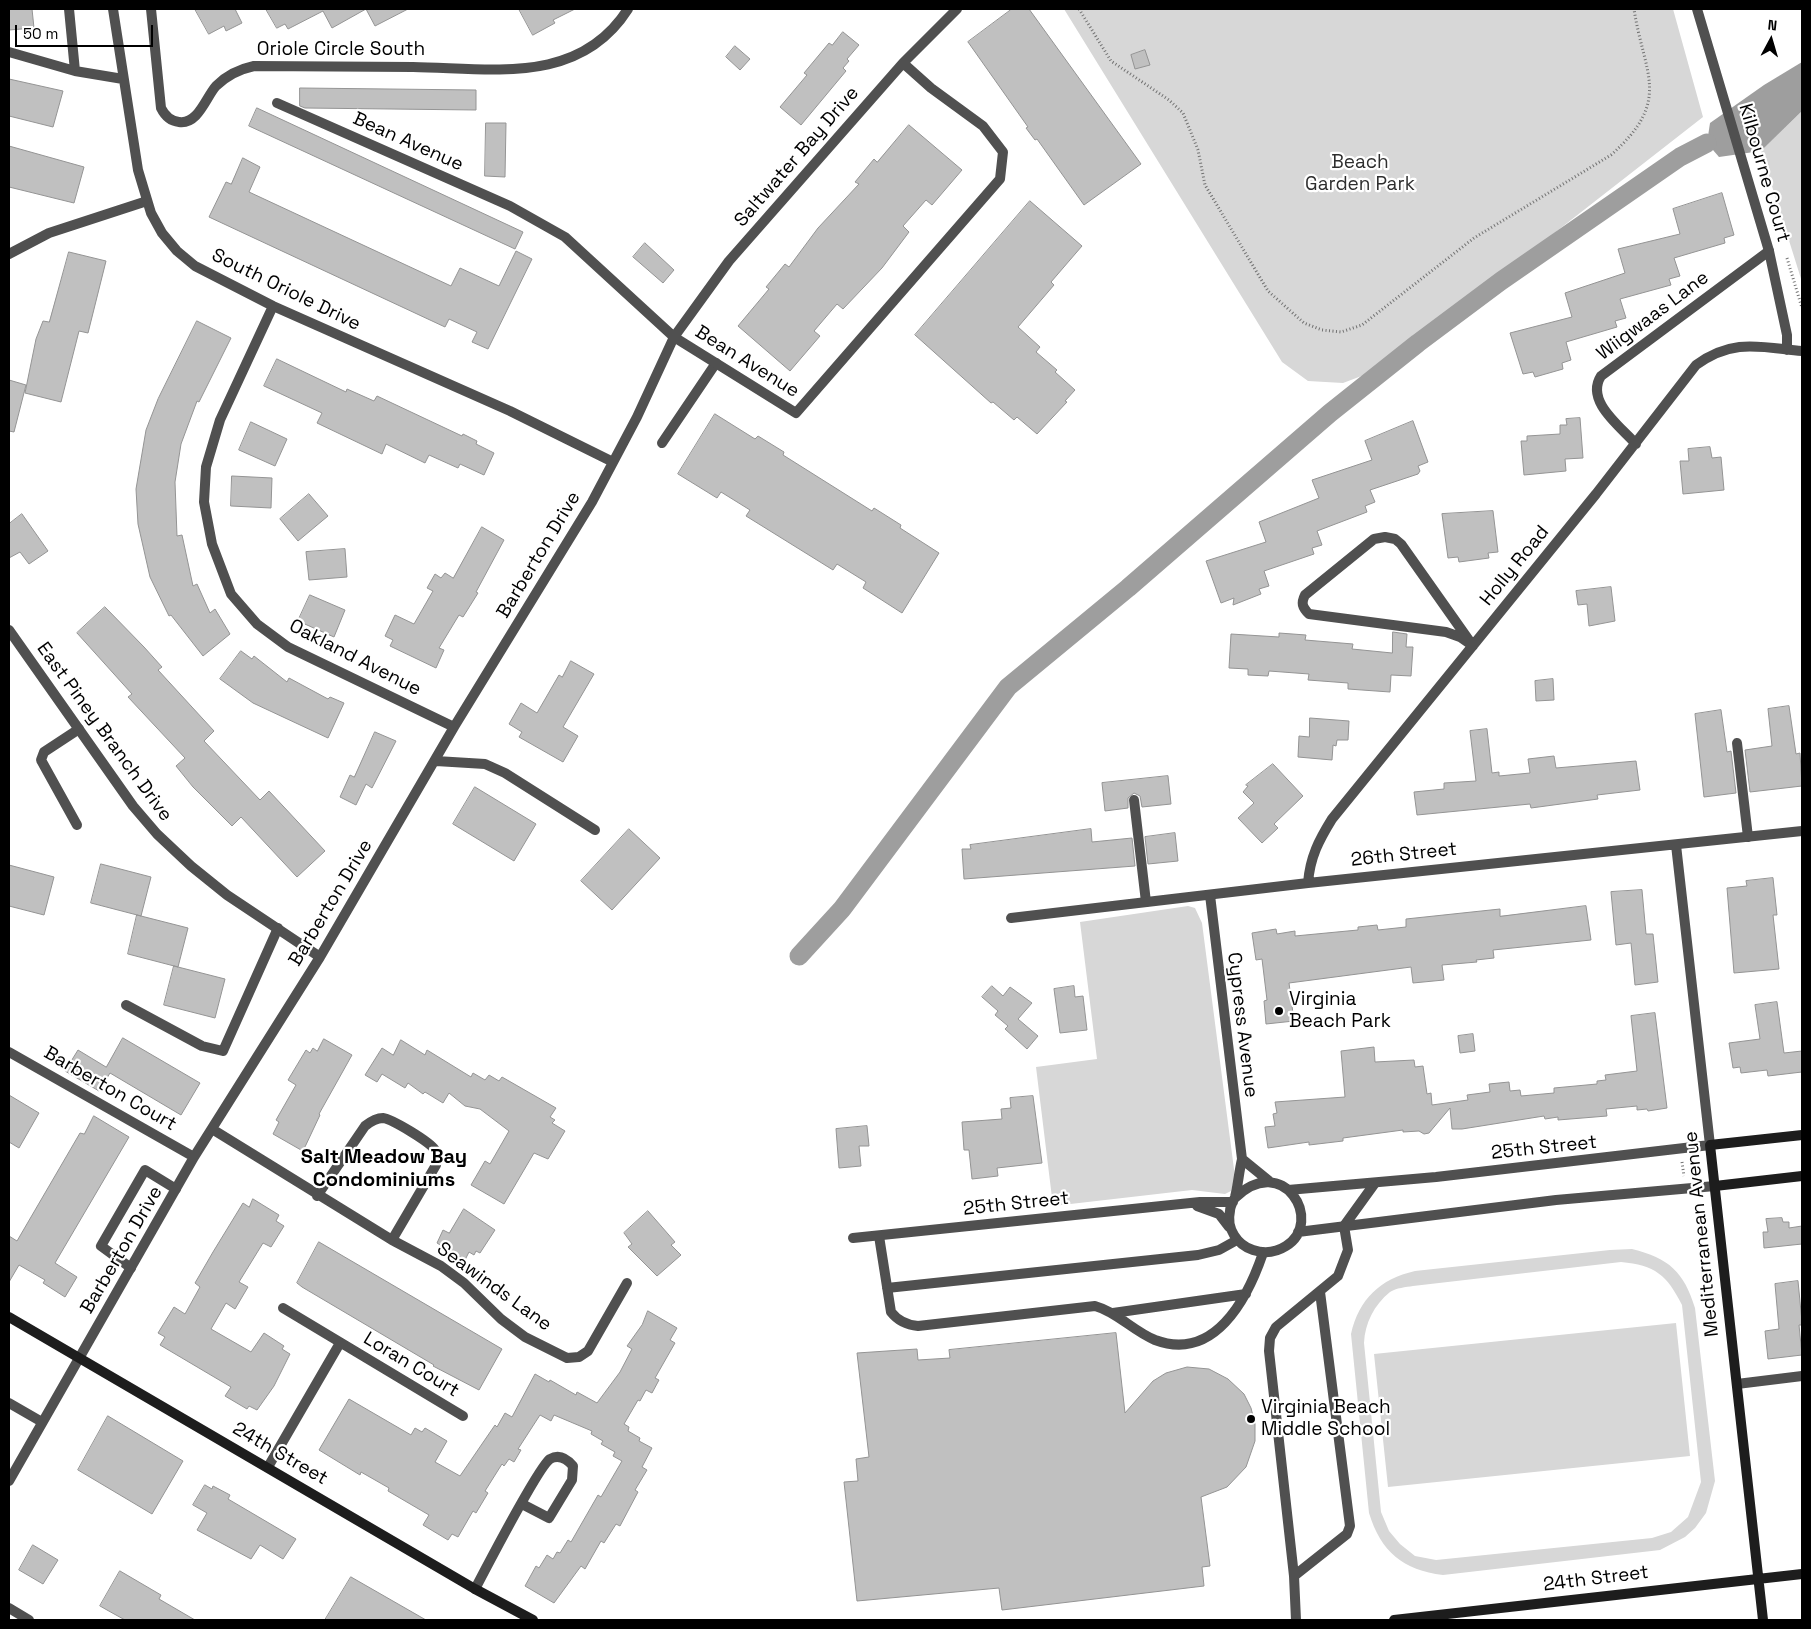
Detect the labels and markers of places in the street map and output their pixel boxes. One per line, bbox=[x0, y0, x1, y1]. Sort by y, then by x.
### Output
place label: Virginia Beach Park bbox=[1289, 989, 1391, 1033]
marker: Virginia Beach Park bbox=[1273, 1005, 1285, 1017]
place label: Virginia Beach Middle School bbox=[1261, 1397, 1391, 1441]
marker: Virginia Beach Middle School bbox=[1245, 1413, 1257, 1425]

